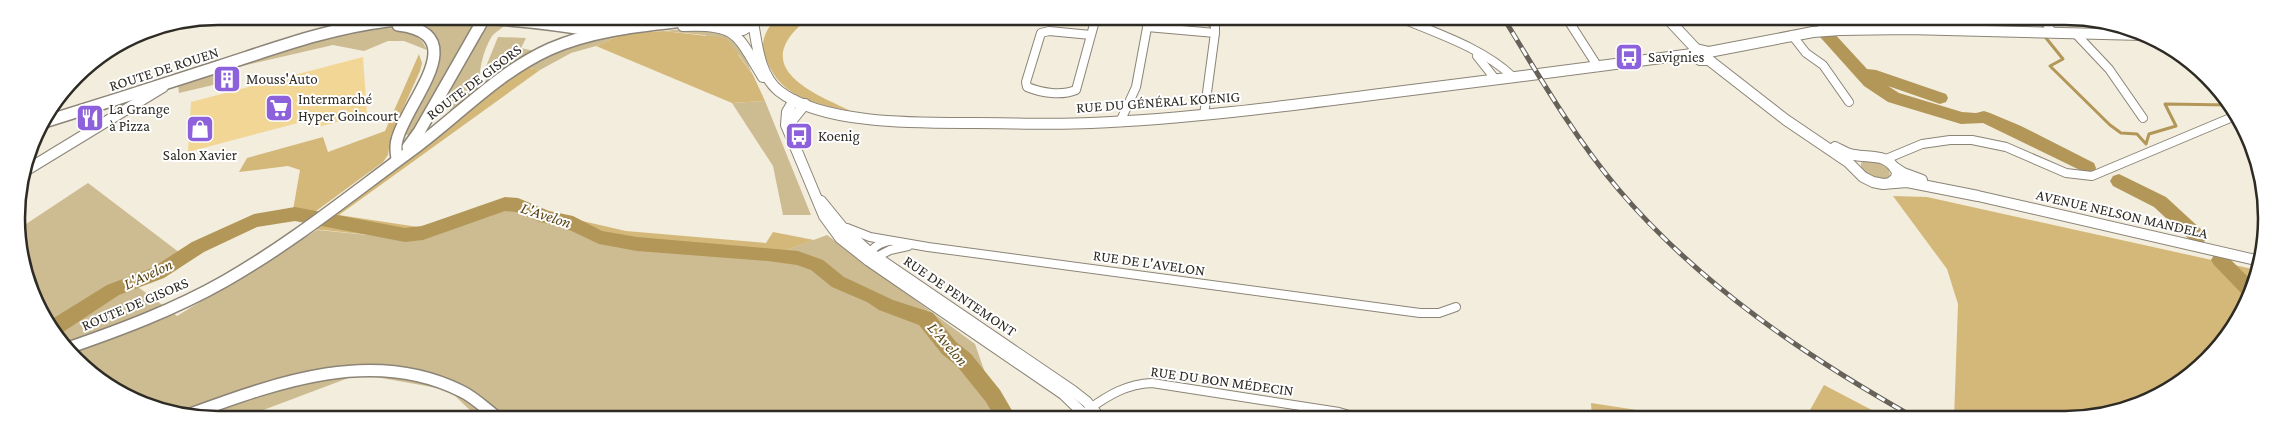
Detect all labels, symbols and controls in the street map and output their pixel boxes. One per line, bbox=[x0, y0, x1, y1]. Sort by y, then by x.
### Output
street label: ROUTE DE GISORS bbox=[424, 41, 524, 123]
bus stop icon: Savignies bbox=[1614, 42, 1644, 72]
street label: ROUTE DE ROUEN bbox=[107, 44, 221, 94]
place label: Savignies bbox=[1648, 49, 1705, 66]
building icon: Mouss'Auto bbox=[212, 64, 242, 94]
place label: Mouss'Auto bbox=[246, 71, 318, 87]
street label: RUE DU GÉNÉRAL KOENIG bbox=[1076, 88, 1240, 116]
place label: Intermarché Hyper Goincourt bbox=[298, 91, 399, 125]
supermarket icon: Intermarché Hyper Goincourt bbox=[264, 93, 294, 123]
place label: La Grange à Pizza bbox=[109, 101, 170, 134]
restaurant icon: La Grange à Pizza bbox=[75, 103, 105, 133]
shop icon: Salon Xavier bbox=[185, 114, 215, 144]
bus stop icon: Koenig bbox=[784, 121, 814, 151]
place label: Koenig bbox=[818, 128, 860, 145]
place label: Salon Xavier bbox=[163, 147, 238, 163]
street label: AVENUE NELSON MANDELA bbox=[2035, 186, 2210, 242]
water label: L'Avelon bbox=[519, 199, 573, 231]
street label: RUE DE L'AVELON bbox=[1092, 247, 1206, 279]
street label: RUE DE PENTEMONT bbox=[901, 252, 1019, 340]
water label: L'Avelon bbox=[121, 255, 175, 293]
street label: ROUTE DE GISORS bbox=[79, 274, 191, 334]
water label: L'Avelon bbox=[925, 319, 971, 369]
street label: RUE DU BON MÉDECIN bbox=[1150, 363, 1295, 399]

